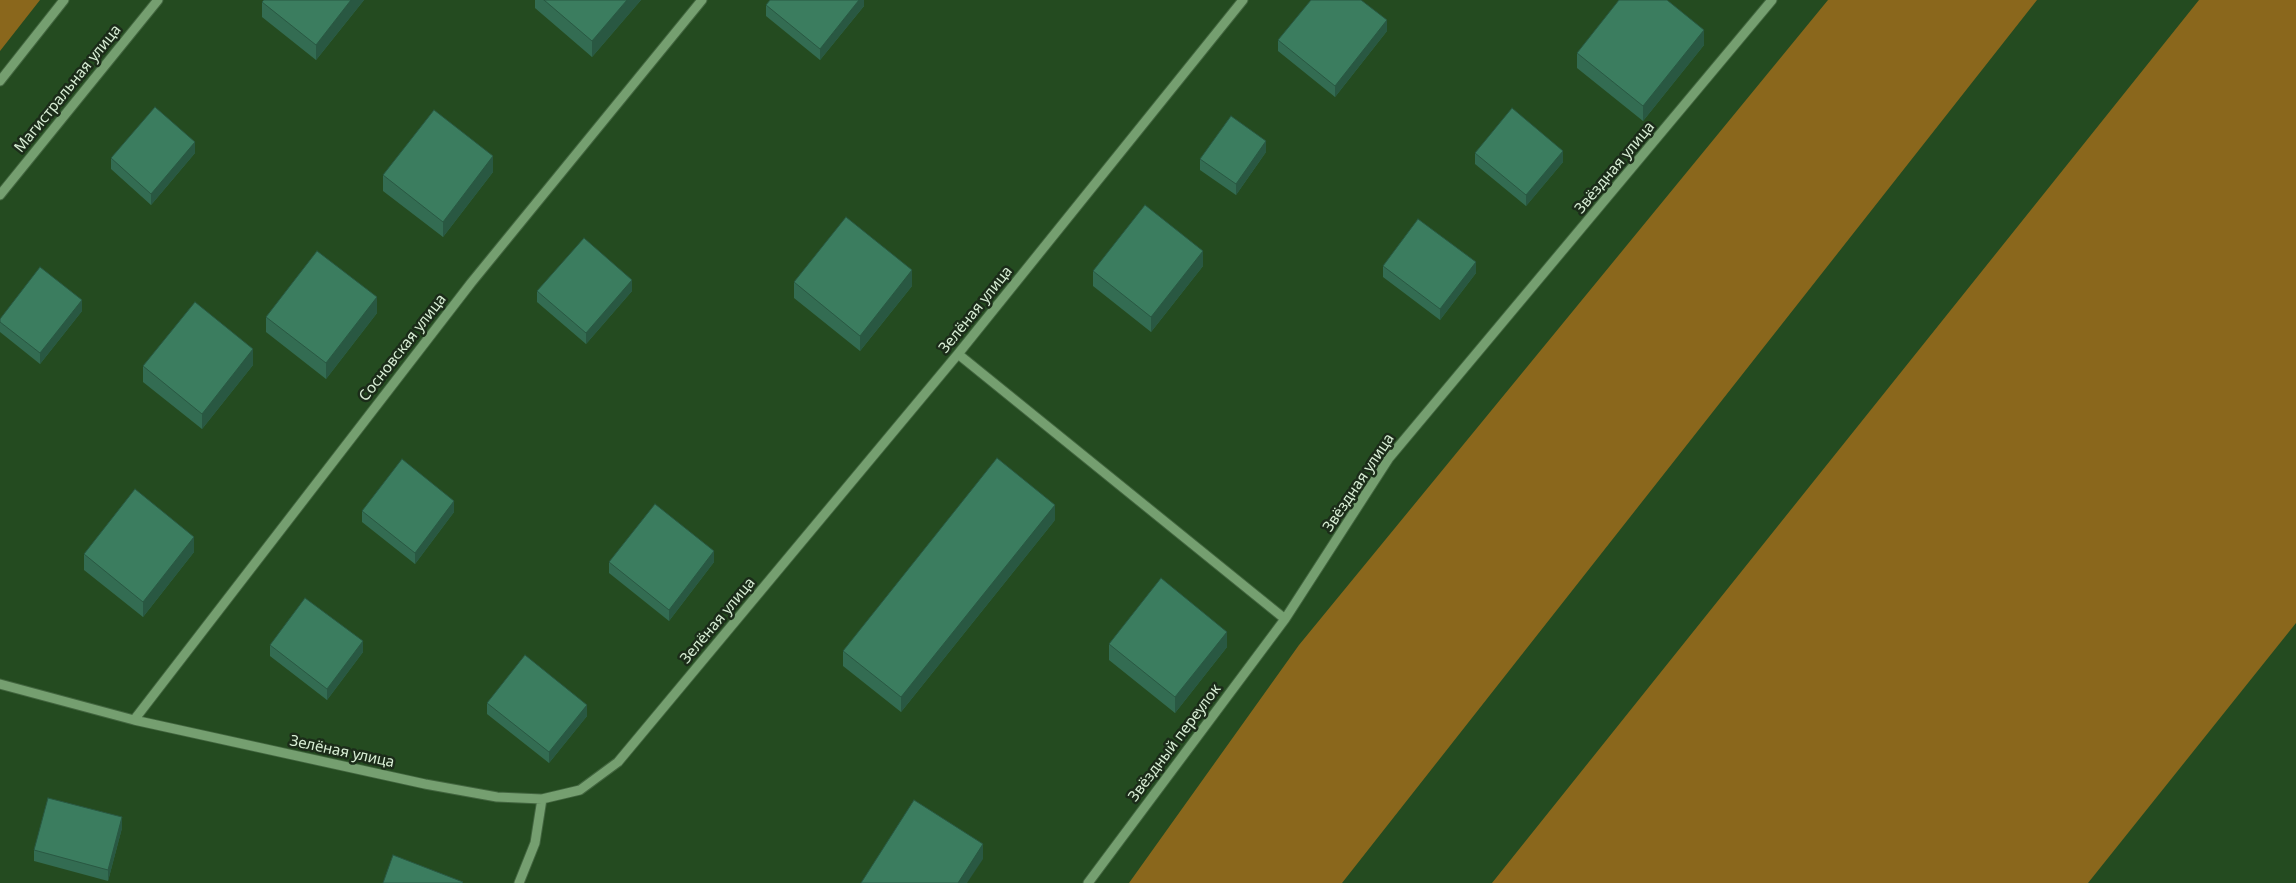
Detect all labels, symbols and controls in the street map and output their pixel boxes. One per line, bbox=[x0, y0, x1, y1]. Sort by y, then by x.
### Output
street label: Магистральная улица bbox=[11, 21, 125, 157]
street label: Звёздная улица bbox=[1571, 118, 1659, 218]
street label: Зелёная улица bbox=[935, 263, 1017, 357]
street label: Сосновская улица bbox=[356, 291, 450, 405]
street label: Звёздная улица bbox=[1320, 431, 1398, 535]
street label: Зелёная улица bbox=[677, 574, 759, 668]
street label: Звёздный переулок bbox=[1125, 681, 1225, 805]
street label: Зелёная улица bbox=[288, 732, 396, 772]

